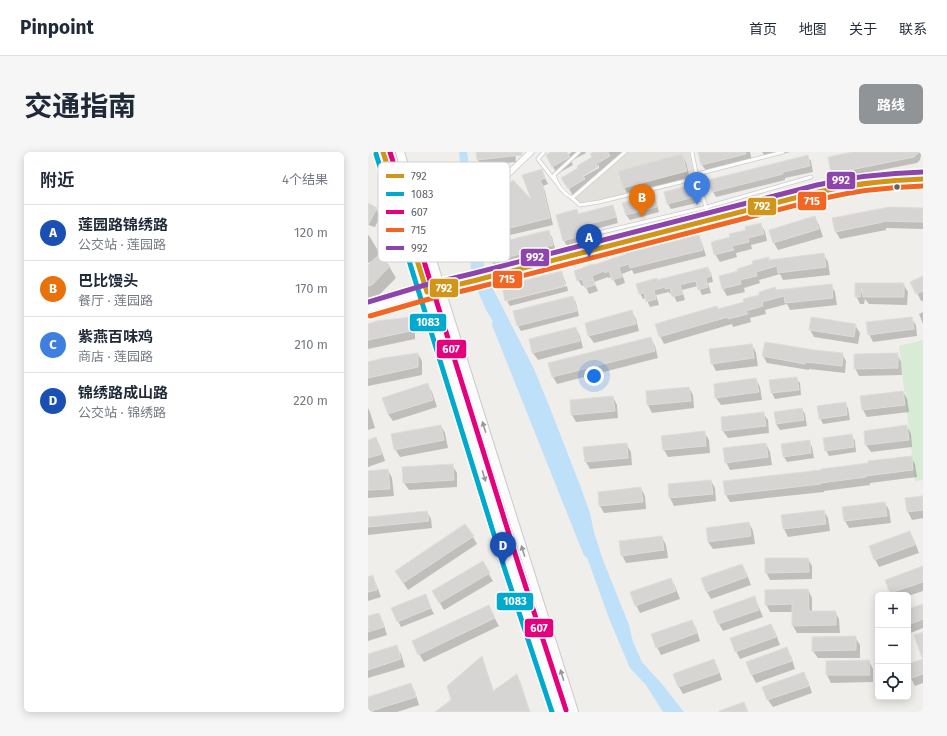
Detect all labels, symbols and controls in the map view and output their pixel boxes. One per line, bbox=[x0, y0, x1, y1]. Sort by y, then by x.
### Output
text: Pinpoint bbox=[20, 16, 94, 39]
text: 首页 bbox=[749, 21, 777, 38]
text: 地图 bbox=[799, 21, 827, 38]
text: 关于 bbox=[849, 21, 877, 38]
text: 联系 bbox=[899, 21, 927, 38]
button: 路线 bbox=[859, 84, 923, 124]
text: 交通指南 bbox=[24, 90, 136, 123]
legend bbox=[378, 162, 510, 262]
text: 附近 bbox=[40, 170, 74, 191]
text: 792 bbox=[411, 170, 427, 183]
line badge: 992 bbox=[826, 171, 856, 190]
text: 4个结果 bbox=[282, 172, 328, 187]
pin: C bbox=[684, 172, 710, 205]
text: 992 bbox=[832, 174, 850, 187]
unlabelled marker bbox=[892, 182, 902, 192]
pin: B bbox=[629, 184, 655, 217]
text: 1083 bbox=[411, 188, 433, 201]
line badge: 715 bbox=[797, 191, 827, 211]
text: 715 bbox=[804, 195, 820, 208]
line badge: 792 bbox=[747, 197, 777, 216]
text: 792 bbox=[754, 200, 771, 213]
text: 607 bbox=[411, 206, 428, 219]
text: 莲园路锦绣路 bbox=[78, 216, 168, 234]
text: 715 bbox=[411, 224, 426, 237]
pin: A bbox=[576, 224, 602, 257]
text: A bbox=[49, 225, 57, 240]
text: 120 m bbox=[294, 225, 328, 240]
text: 公交站 · 莲园路 bbox=[78, 237, 166, 252]
text: 992 bbox=[411, 242, 428, 255]
line badge: 992 bbox=[520, 248, 550, 267]
text: 992 bbox=[526, 251, 544, 264]
line badge: 715 bbox=[492, 270, 523, 289]
text: 巴比馒头 bbox=[78, 272, 138, 290]
text: 715 bbox=[499, 273, 515, 286]
line badge: 792 bbox=[429, 278, 459, 298]
text: B bbox=[49, 281, 57, 296]
text: 170 m bbox=[295, 281, 328, 296]
text: 792 bbox=[436, 282, 453, 295]
text: 餐厅 · 莲园路 bbox=[78, 293, 153, 308]
line badge: 1083 bbox=[409, 313, 447, 332]
text: 1083 bbox=[416, 316, 440, 329]
text: 紫燕百味鸡 bbox=[78, 328, 153, 346]
text: C bbox=[49, 337, 57, 352]
text: 210 m bbox=[294, 337, 328, 352]
line badge: 607 bbox=[436, 339, 467, 359]
text: 607 bbox=[442, 343, 460, 356]
text: 商店 · 莲园路 bbox=[78, 349, 153, 364]
your location bbox=[584, 366, 604, 386]
text: 锦绣路成山路 bbox=[78, 384, 168, 402]
text: D bbox=[49, 393, 57, 408]
text: 220 m bbox=[293, 393, 328, 408]
text: 公交站 · 锦绣路 bbox=[78, 405, 166, 420]
one-way arrow bbox=[481, 420, 487, 432]
one-way arrow bbox=[481, 471, 487, 483]
pin: D bbox=[490, 532, 516, 565]
one-way arrow bbox=[520, 544, 526, 556]
line badge: 1083 bbox=[496, 592, 534, 611]
map controls bbox=[875, 592, 911, 700]
button: + bbox=[875, 592, 911, 628]
text: 1083 bbox=[503, 595, 527, 608]
line badge: 607 bbox=[524, 618, 554, 638]
text: 607 bbox=[530, 622, 548, 635]
button: − bbox=[875, 628, 911, 664]
button: locate bbox=[875, 664, 911, 700]
one-way arrow bbox=[559, 668, 565, 680]

